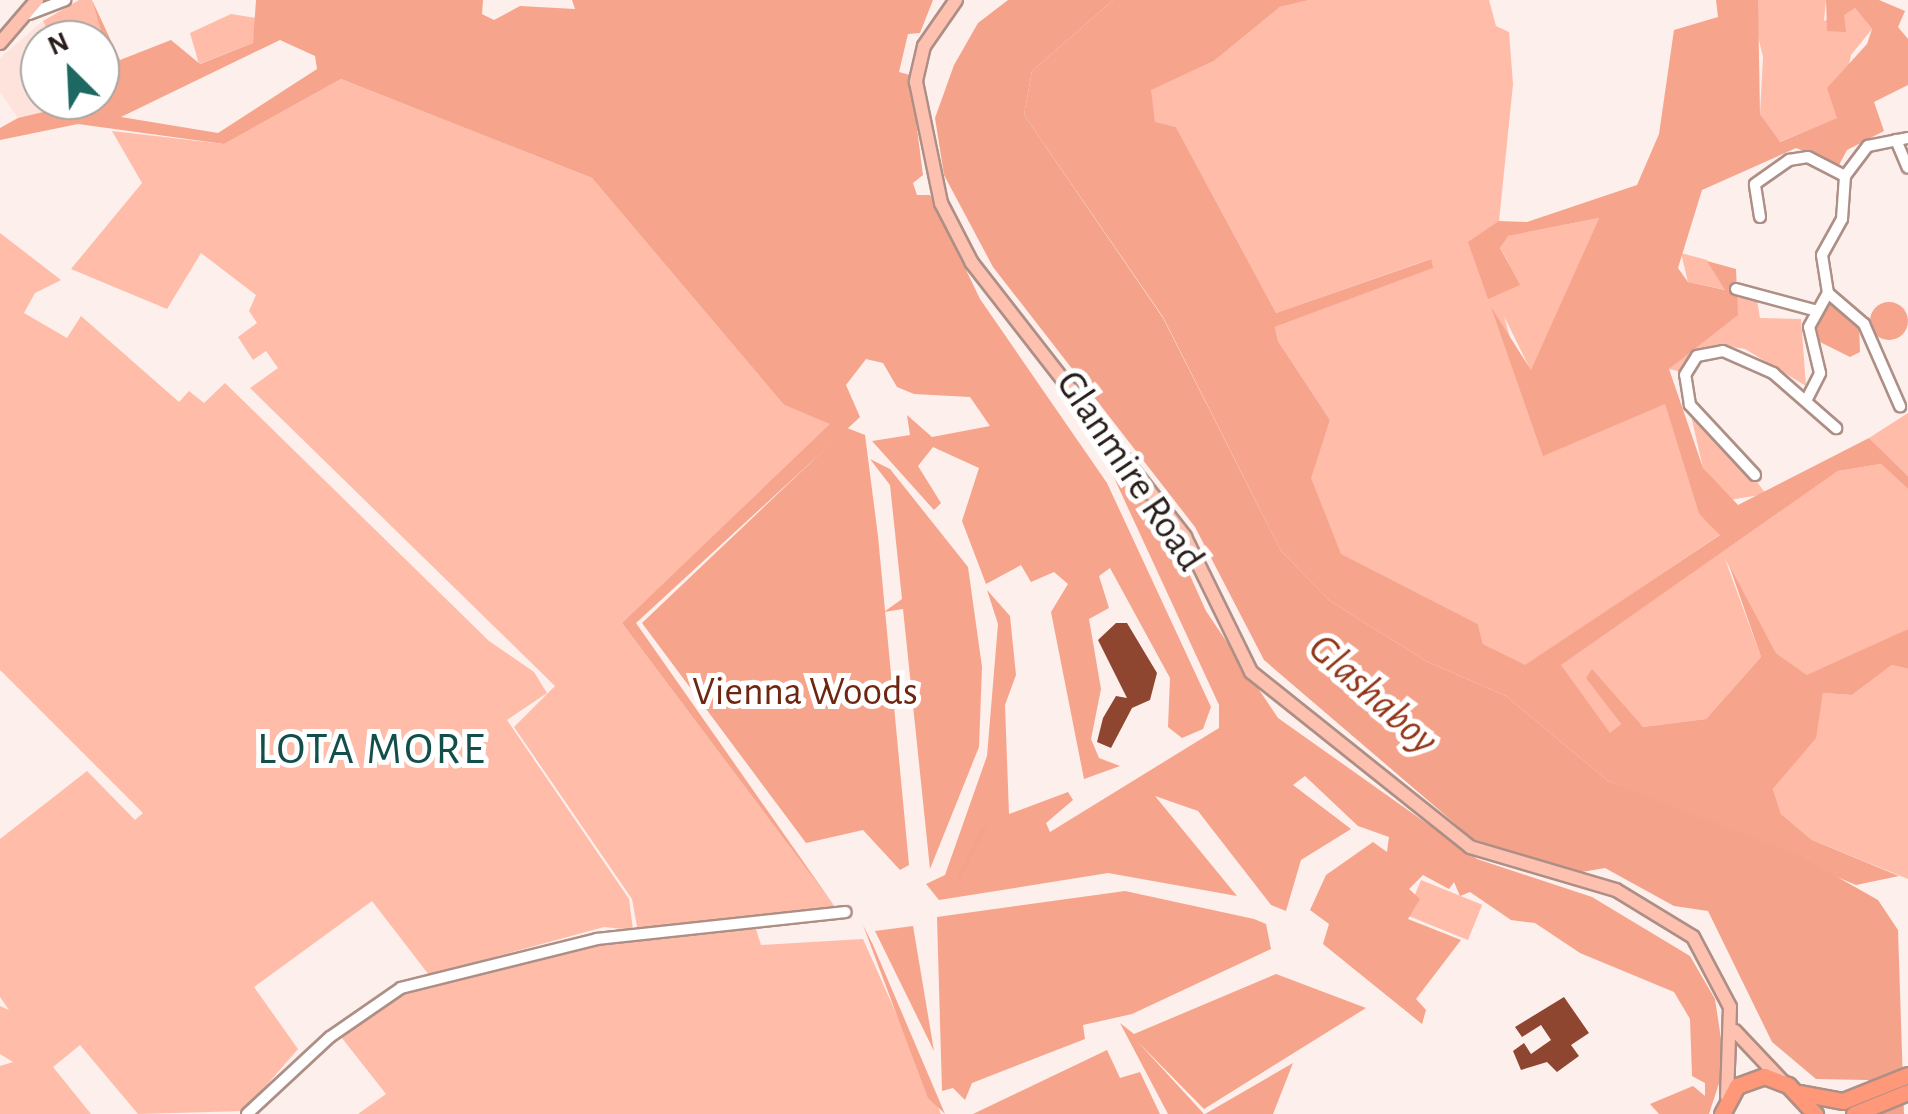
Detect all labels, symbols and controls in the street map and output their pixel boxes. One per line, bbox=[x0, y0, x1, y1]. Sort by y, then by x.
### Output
north arrow bbox=[20, 20, 120, 120]
text: N bbox=[44, 28, 73, 61]
street label: Glanmire Road bbox=[1046, 362, 1214, 580]
water label: Glashaboy bbox=[1298, 623, 1448, 765]
park label: Vienna Woods bbox=[692, 668, 918, 716]
district label: LOTA MORE bbox=[257, 723, 487, 777]

